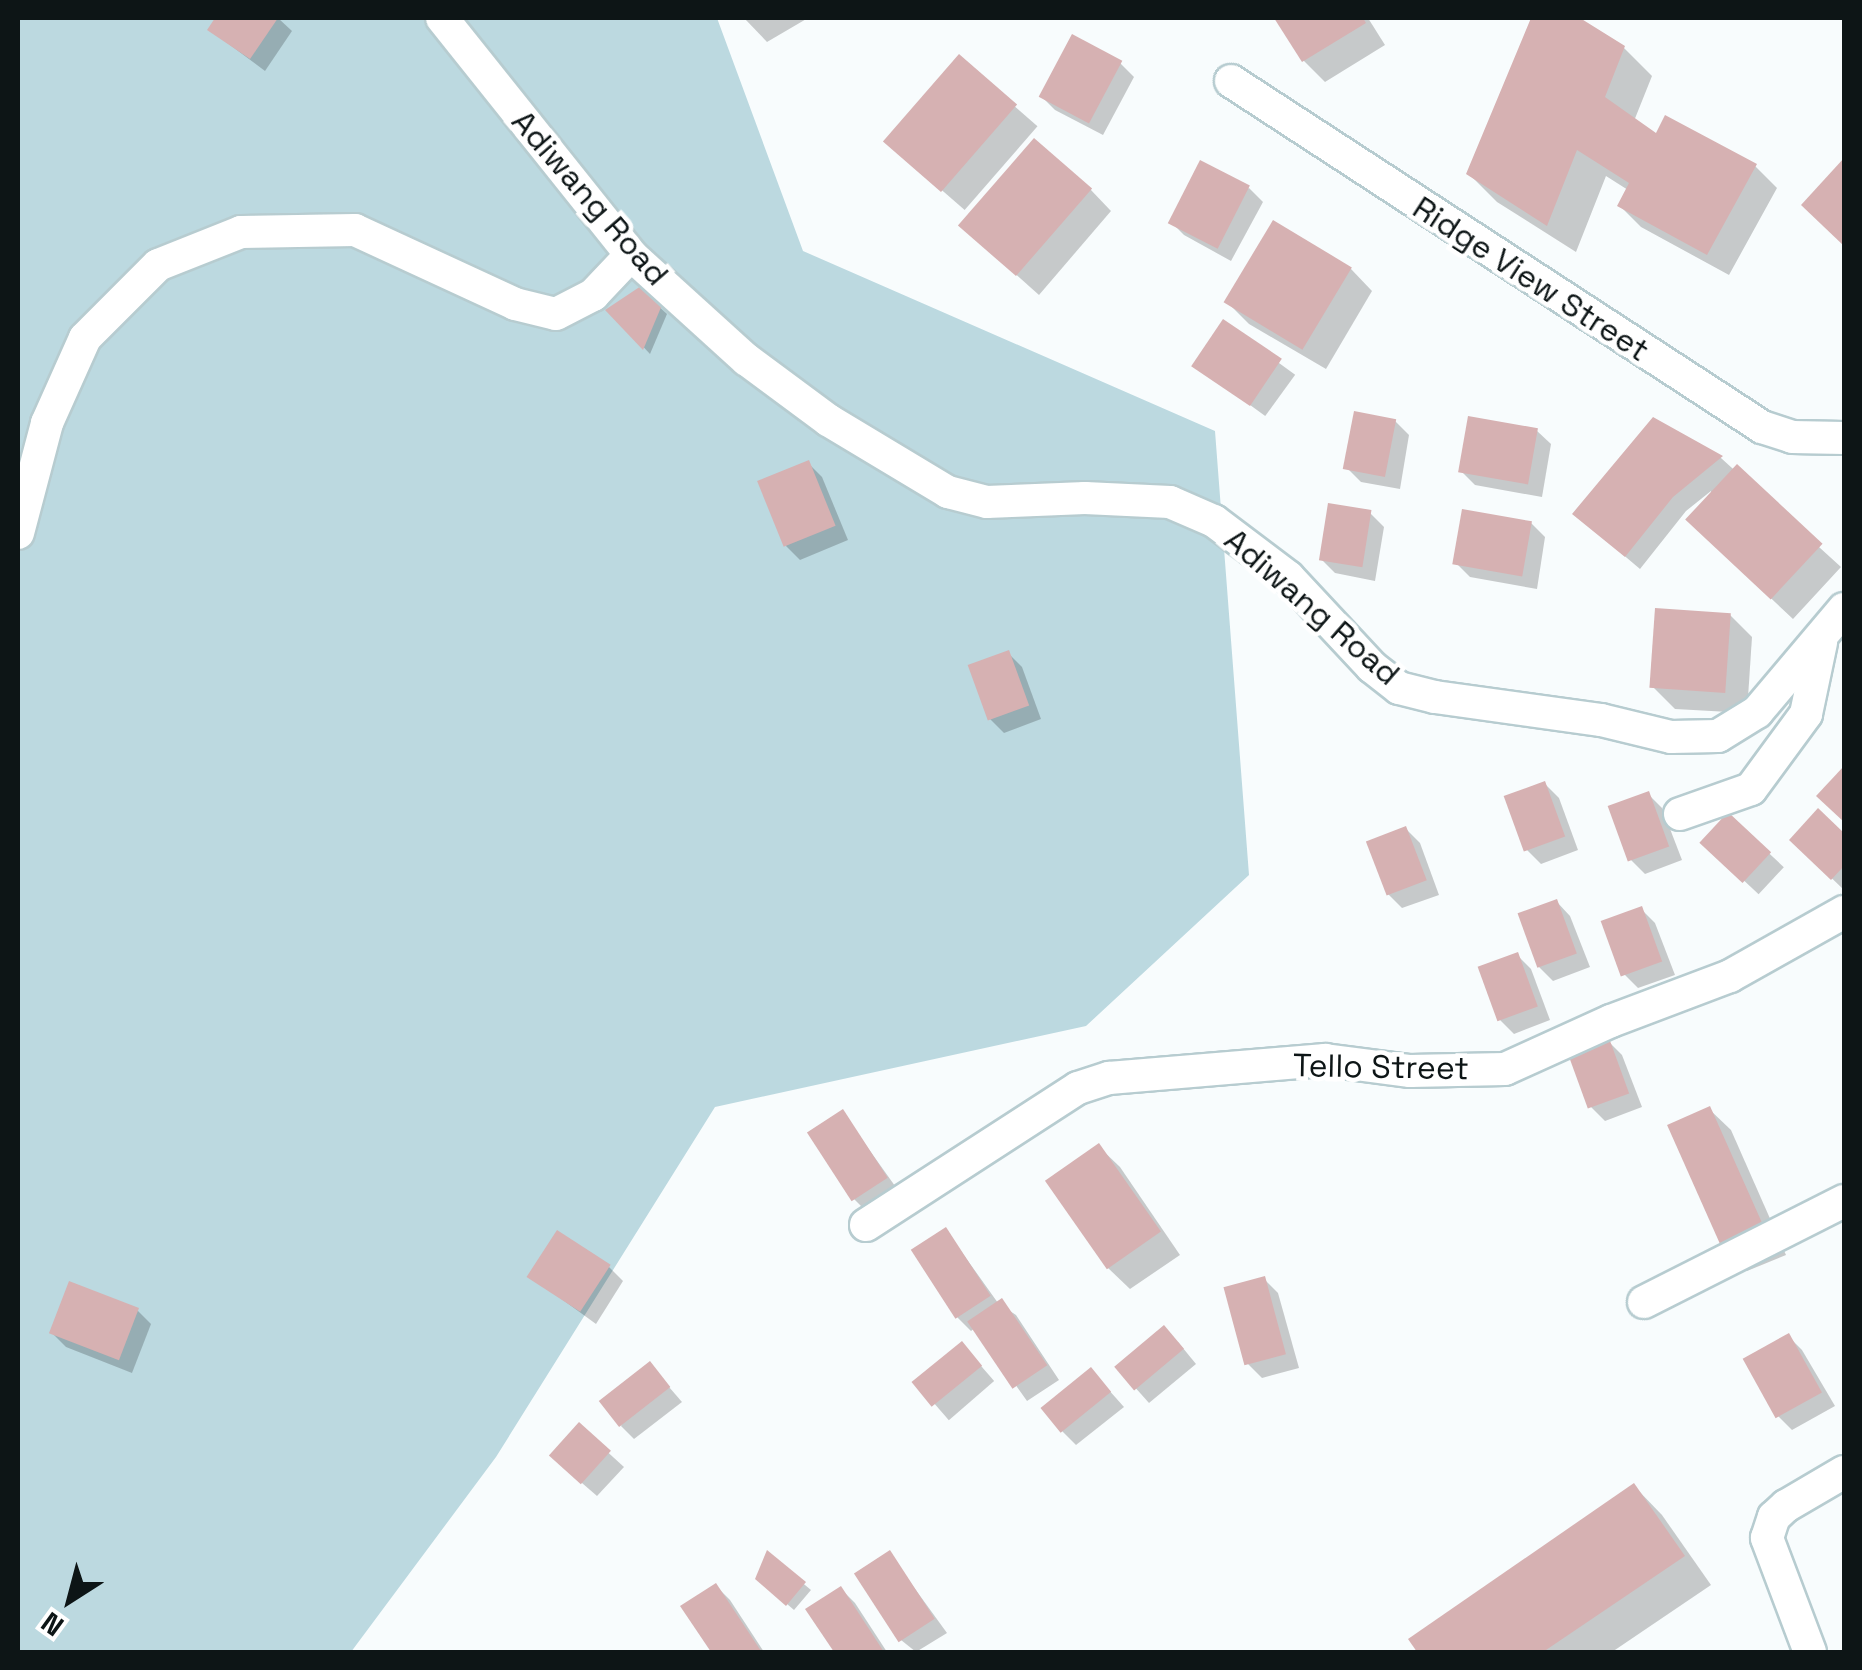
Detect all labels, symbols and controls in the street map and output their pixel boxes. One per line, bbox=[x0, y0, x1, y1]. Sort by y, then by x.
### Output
street label: Adiwang Road bbox=[504, 103, 676, 293]
street label: Ridge View Street bbox=[1406, 188, 1656, 370]
street label: Adiwang Road bbox=[1217, 521, 1407, 693]
street label: Tello Street bbox=[1293, 1046, 1469, 1088]
north arrow bbox=[20, 1550, 120, 1650]
text: N bbox=[34, 1604, 71, 1644]

